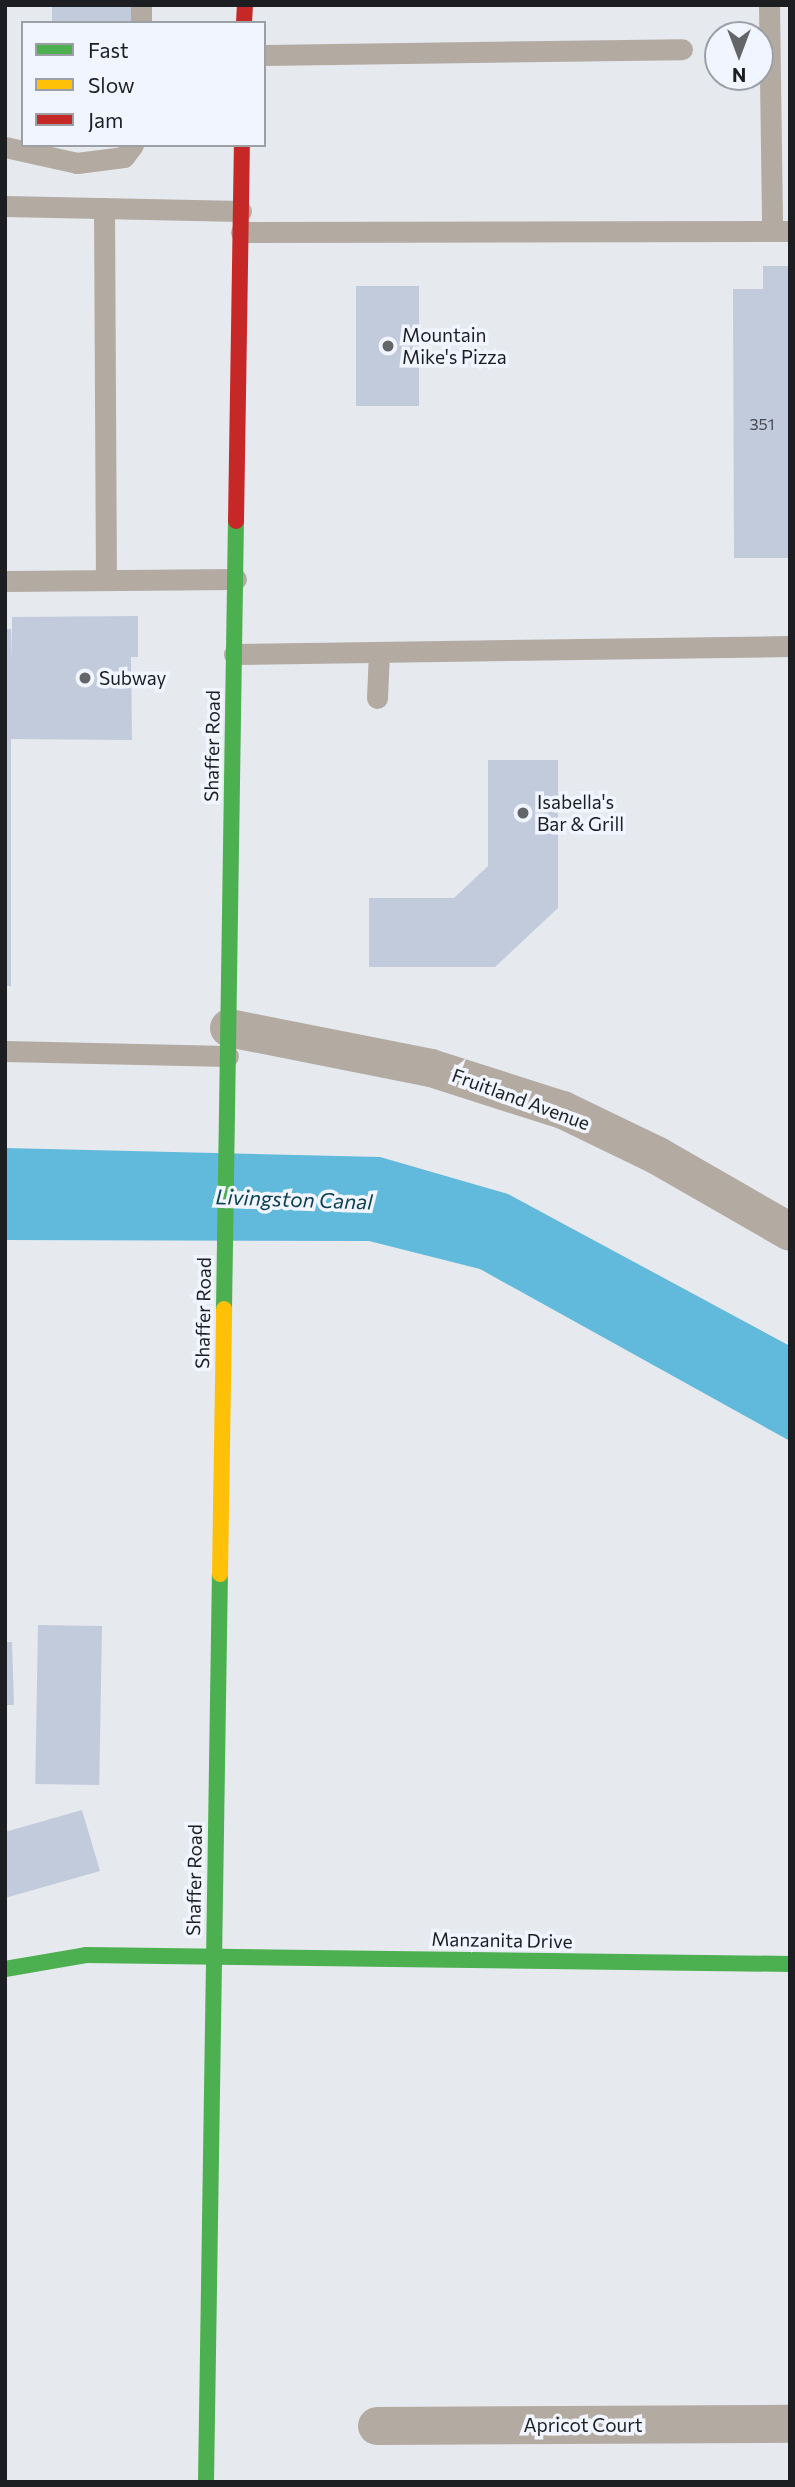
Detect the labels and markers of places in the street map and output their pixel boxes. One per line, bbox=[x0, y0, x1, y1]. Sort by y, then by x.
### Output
place label: Mountain Mike's Pizza bbox=[402, 324, 507, 368]
marker: Mountain Mike's Pizza bbox=[380, 338, 396, 354]
place label: Subway bbox=[99, 667, 166, 689]
marker: Subway bbox=[77, 670, 93, 686]
place label: Isabella's Bar & Grill bbox=[537, 791, 624, 835]
marker: Isabella's Bar & Grill bbox=[515, 805, 531, 821]

